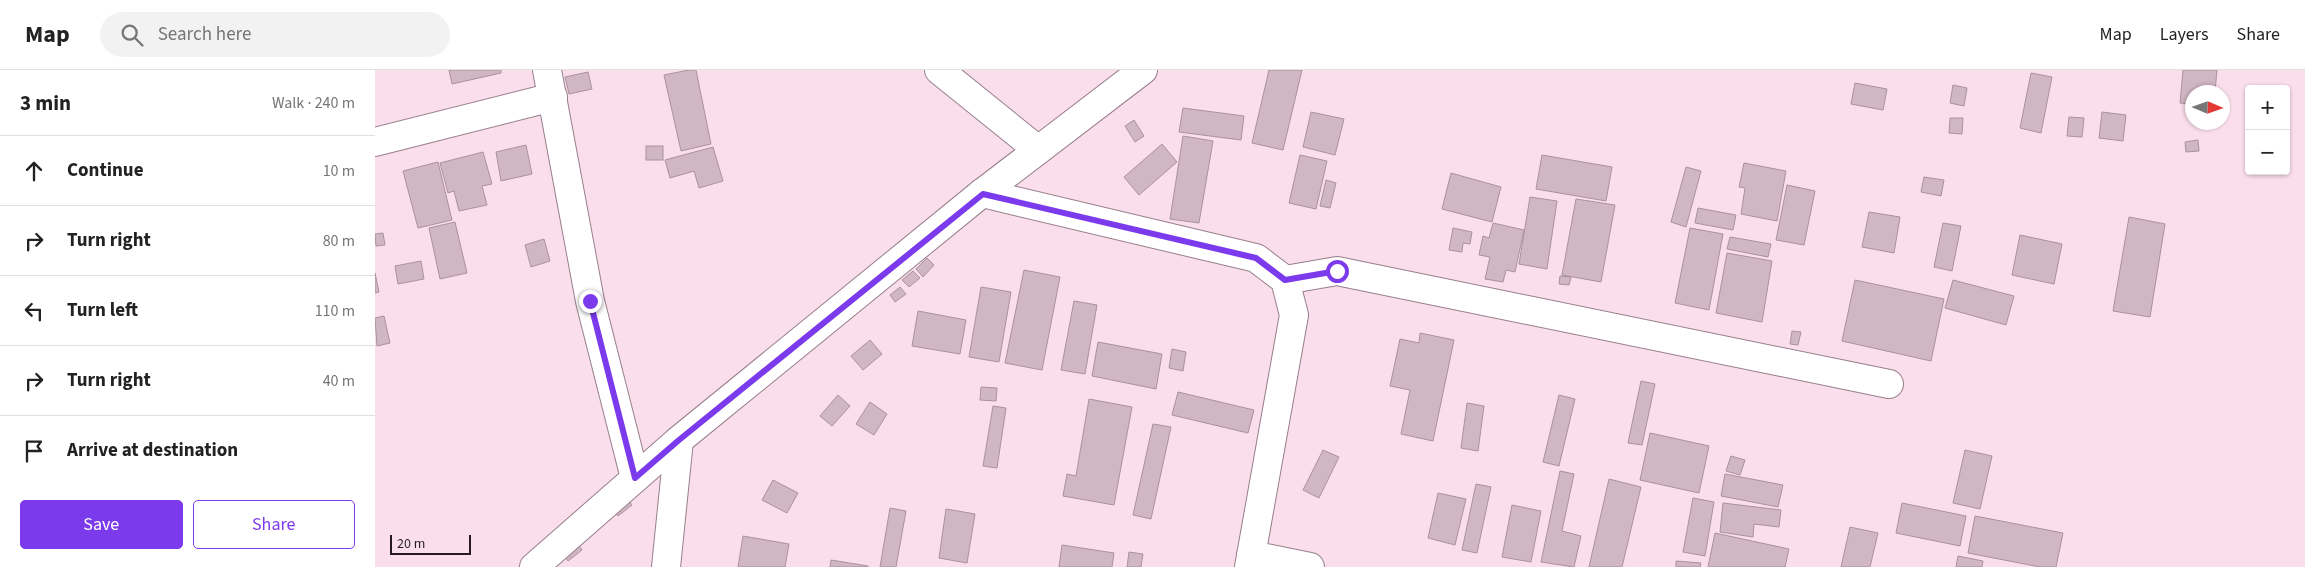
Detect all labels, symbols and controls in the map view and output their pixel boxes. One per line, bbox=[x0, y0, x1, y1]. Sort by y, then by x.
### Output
search box bbox=[100, 12, 450, 57]
text: Map bbox=[25, 17, 70, 52]
icon: search bbox=[118, 21, 146, 49]
text: Search here bbox=[158, 21, 251, 48]
text: Map bbox=[2100, 22, 2132, 47]
text: Layers bbox=[2160, 22, 2209, 47]
text: Share bbox=[2237, 22, 2280, 47]
north arrow bbox=[2185, 85, 2230, 130]
map controls bbox=[2245, 85, 2290, 175]
button: + bbox=[2245, 85, 2290, 130]
text: 3 min bbox=[20, 88, 71, 118]
text: Walk · 240 m bbox=[272, 92, 355, 114]
button: − bbox=[2245, 130, 2290, 175]
icon: ahead bbox=[20, 157, 48, 185]
text: Continue bbox=[67, 157, 144, 184]
text: 10 m bbox=[323, 160, 355, 182]
icon: right bbox=[20, 227, 48, 255]
text: Turn right bbox=[67, 227, 151, 254]
text: 80 m bbox=[323, 230, 355, 252]
route start bbox=[1326, 260, 1349, 283]
route end bbox=[579, 290, 602, 313]
icon: left bbox=[20, 297, 48, 325]
text: Turn left bbox=[67, 297, 138, 324]
text: 110 m bbox=[315, 300, 355, 322]
icon: right bbox=[20, 367, 48, 395]
text: Turn right bbox=[67, 367, 151, 394]
text: 40 m bbox=[323, 370, 355, 392]
icon: arrive bbox=[20, 437, 48, 465]
text: Arrive at destination bbox=[67, 437, 238, 464]
button: Save bbox=[20, 500, 183, 549]
button: Share bbox=[193, 500, 355, 549]
scale bar bbox=[390, 532, 471, 555]
text: 20 m bbox=[397, 534, 425, 554]

